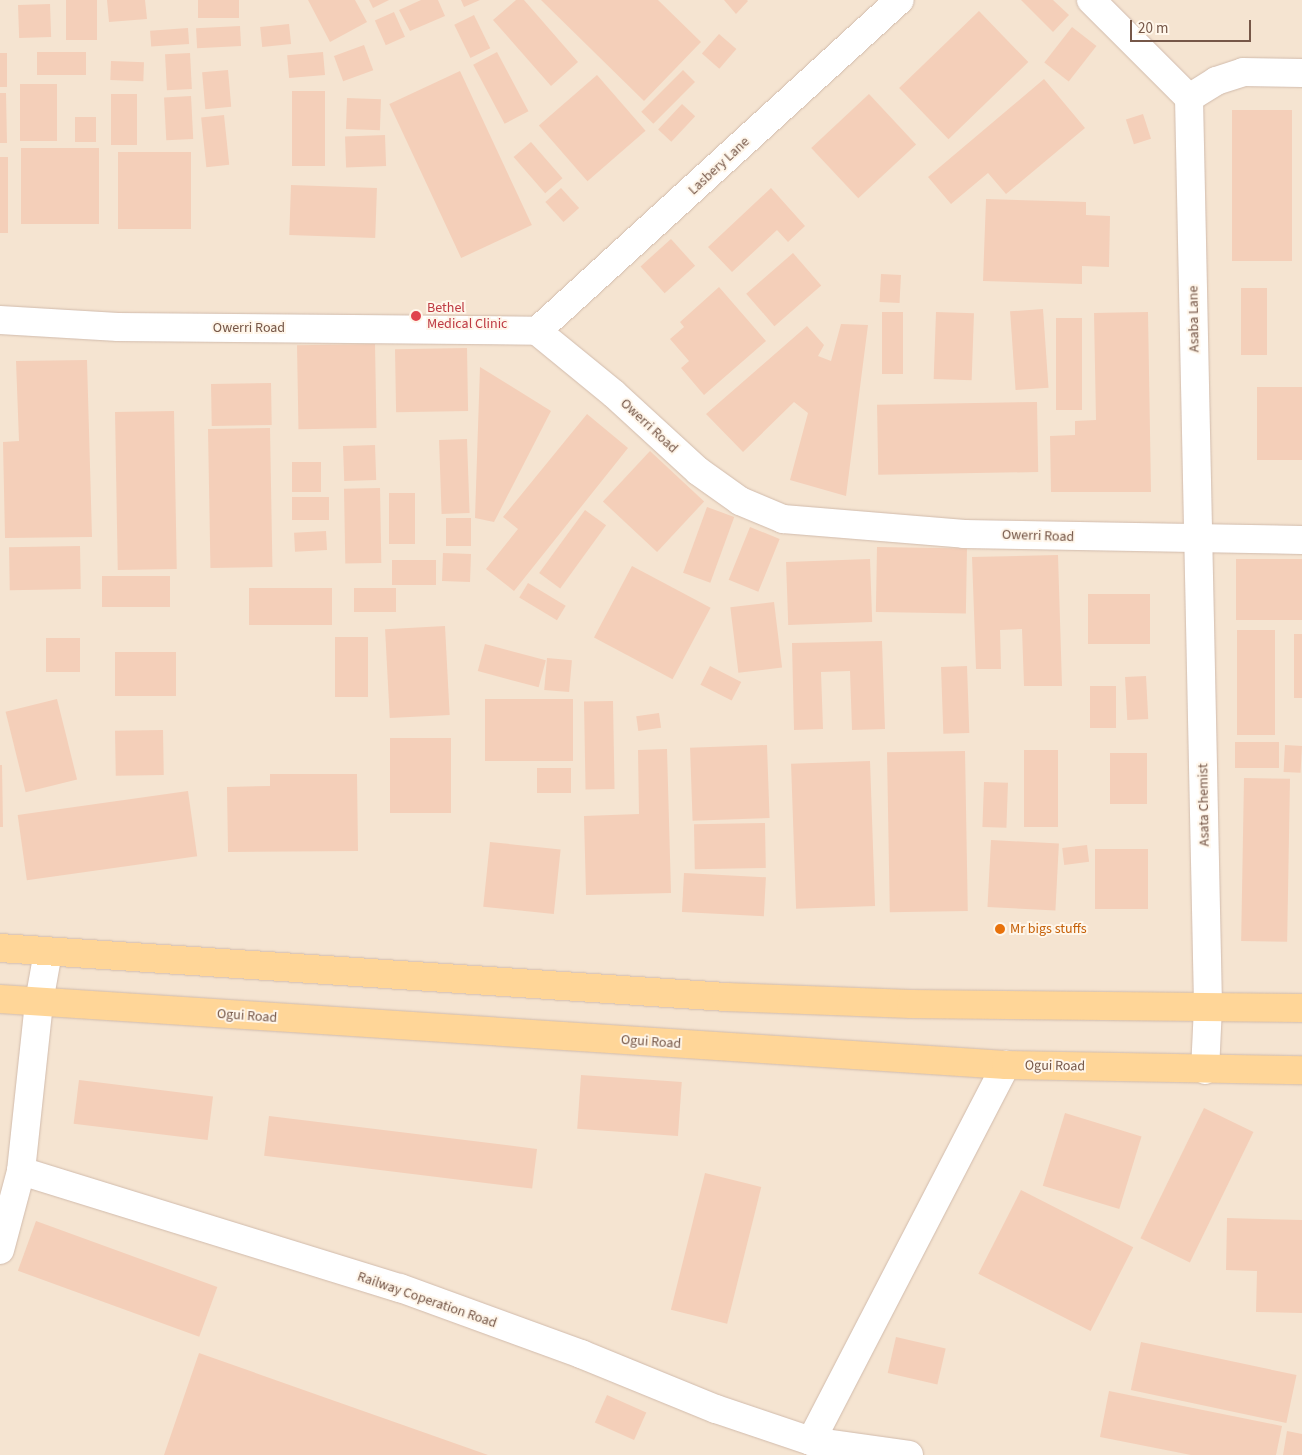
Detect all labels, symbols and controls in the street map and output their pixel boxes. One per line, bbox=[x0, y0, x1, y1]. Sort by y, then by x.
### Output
scale bar bbox=[1132, 10, 1253, 42]
text: 20 m bbox=[1138, 18, 1168, 39]
street label: Lasbery Lane bbox=[685, 133, 753, 199]
street label: Asaba Lane bbox=[1185, 286, 1203, 352]
place label: Bethel Medical Clinic bbox=[427, 300, 507, 332]
marker: Bethel Medical Clinic bbox=[409, 309, 423, 323]
street label: Owerri Road bbox=[213, 320, 285, 336]
street label: Owerri Road bbox=[617, 395, 681, 457]
street label: Owerri Road bbox=[1002, 526, 1074, 546]
street label: Asata Chemist bbox=[1195, 763, 1213, 847]
place label: Mr bigs stuffs bbox=[1010, 921, 1087, 937]
marker: Mr bigs stuffs bbox=[994, 923, 1006, 935]
street label: Ogui Road bbox=[216, 1006, 278, 1026]
street label: Ogui Road bbox=[620, 1032, 682, 1052]
street label: Ogui Road bbox=[1025, 1057, 1085, 1075]
street label: Railway Coperation Road bbox=[355, 1268, 499, 1332]

